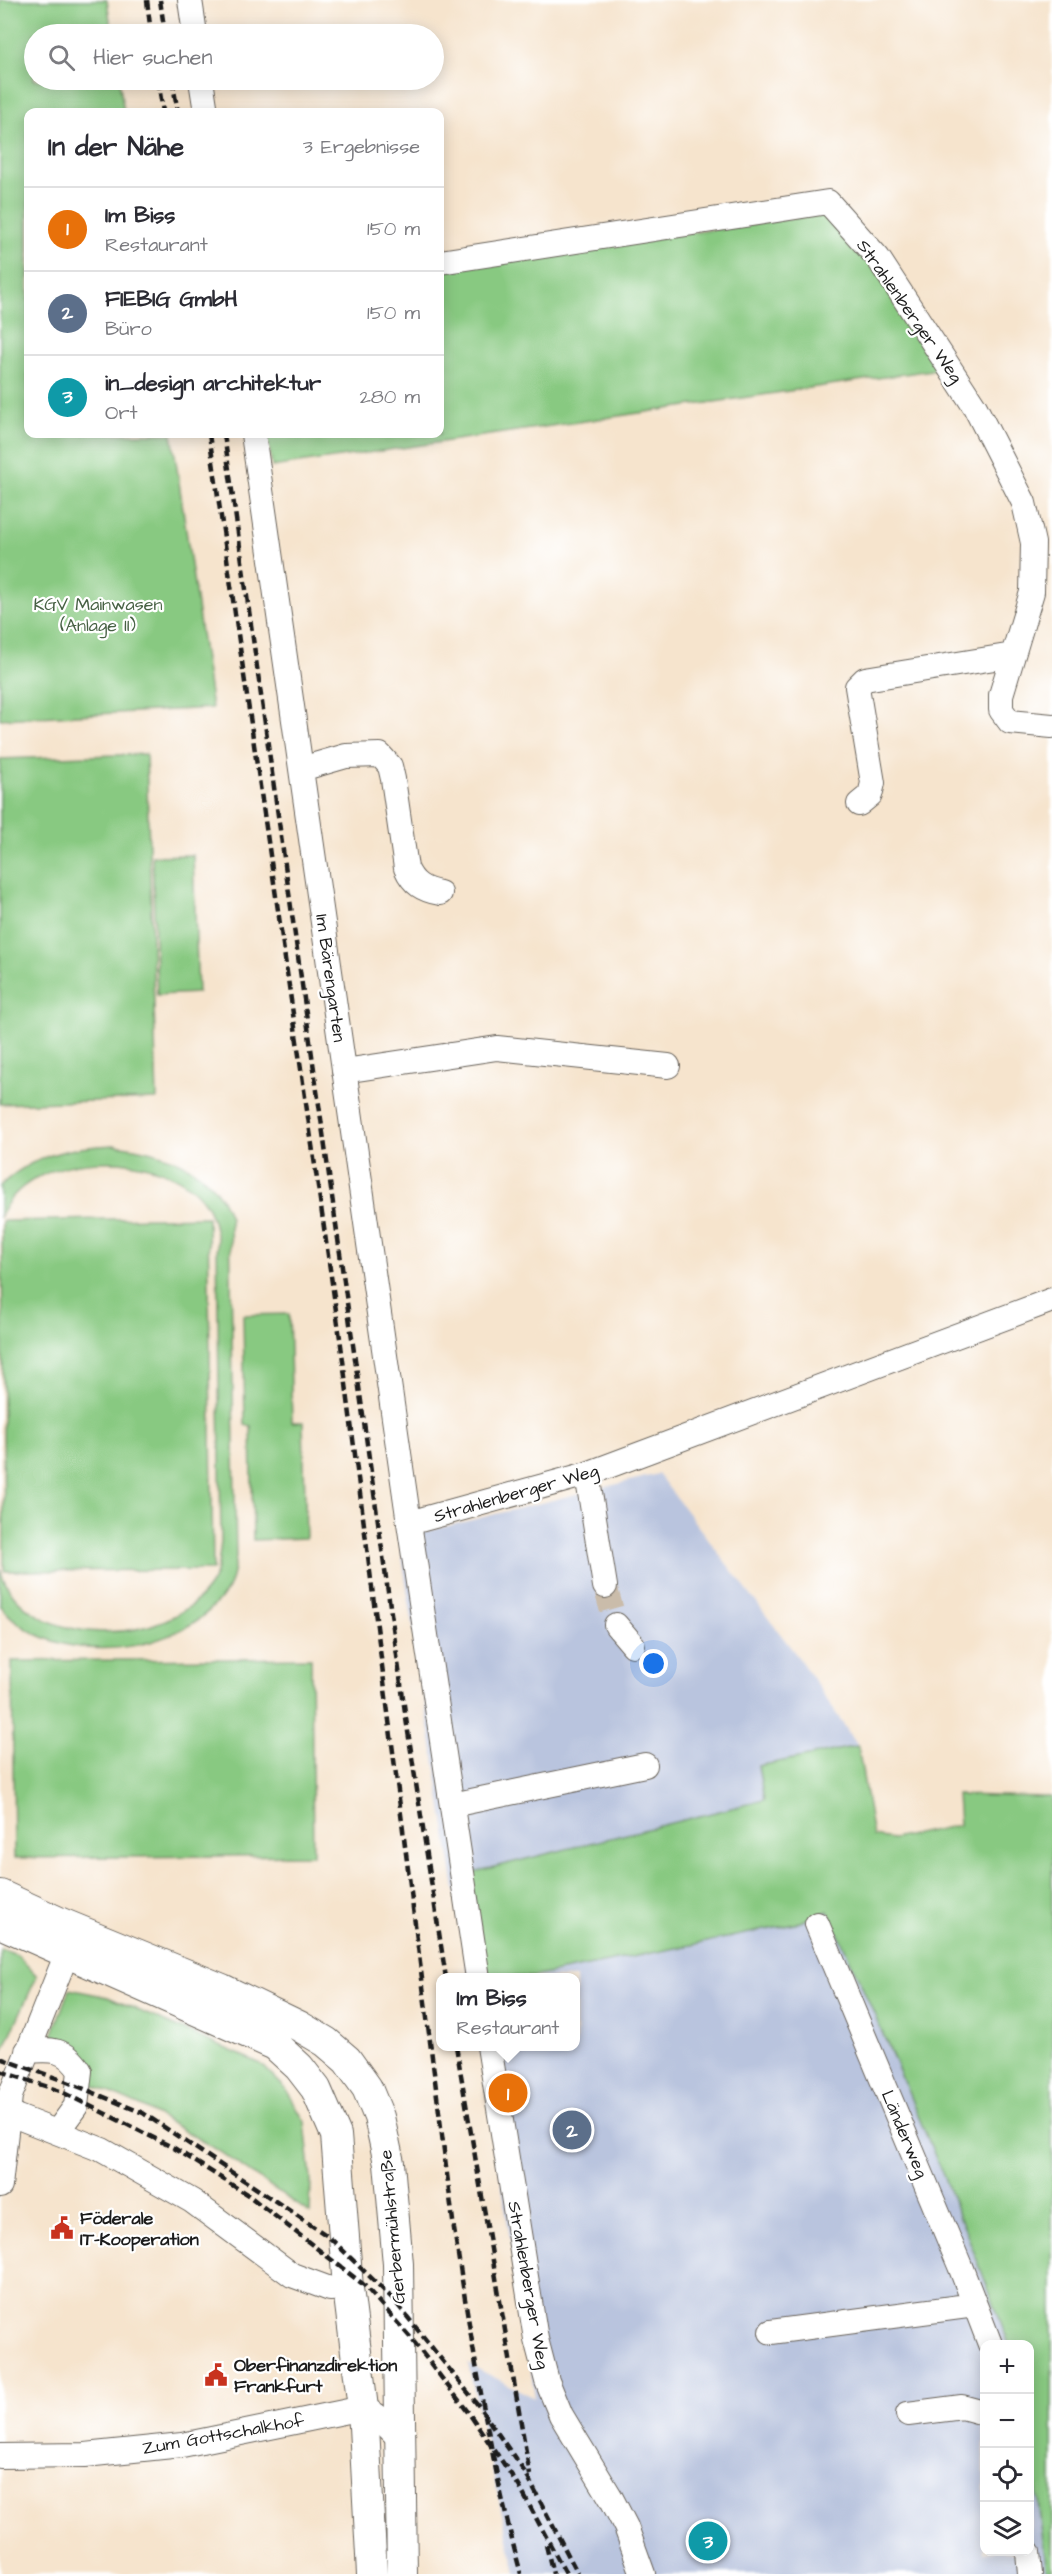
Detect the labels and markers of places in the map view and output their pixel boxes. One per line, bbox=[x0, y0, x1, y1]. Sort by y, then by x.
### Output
pin: 1 bbox=[488, 2070, 528, 2116]
pin: 2 bbox=[552, 2108, 592, 2152]
place label: Föderale IT-Kooperation bbox=[80, 2206, 199, 2252]
public building icon: Föderale IT-Kooperation bbox=[49, 2215, 75, 2241]
place label: Oberfinanzdirektion Frankfurt bbox=[234, 2353, 397, 2399]
public building icon: Oberfinanzdirektion Frankfurt bbox=[203, 2362, 229, 2388]
pin: 3 bbox=[688, 2518, 728, 2564]

